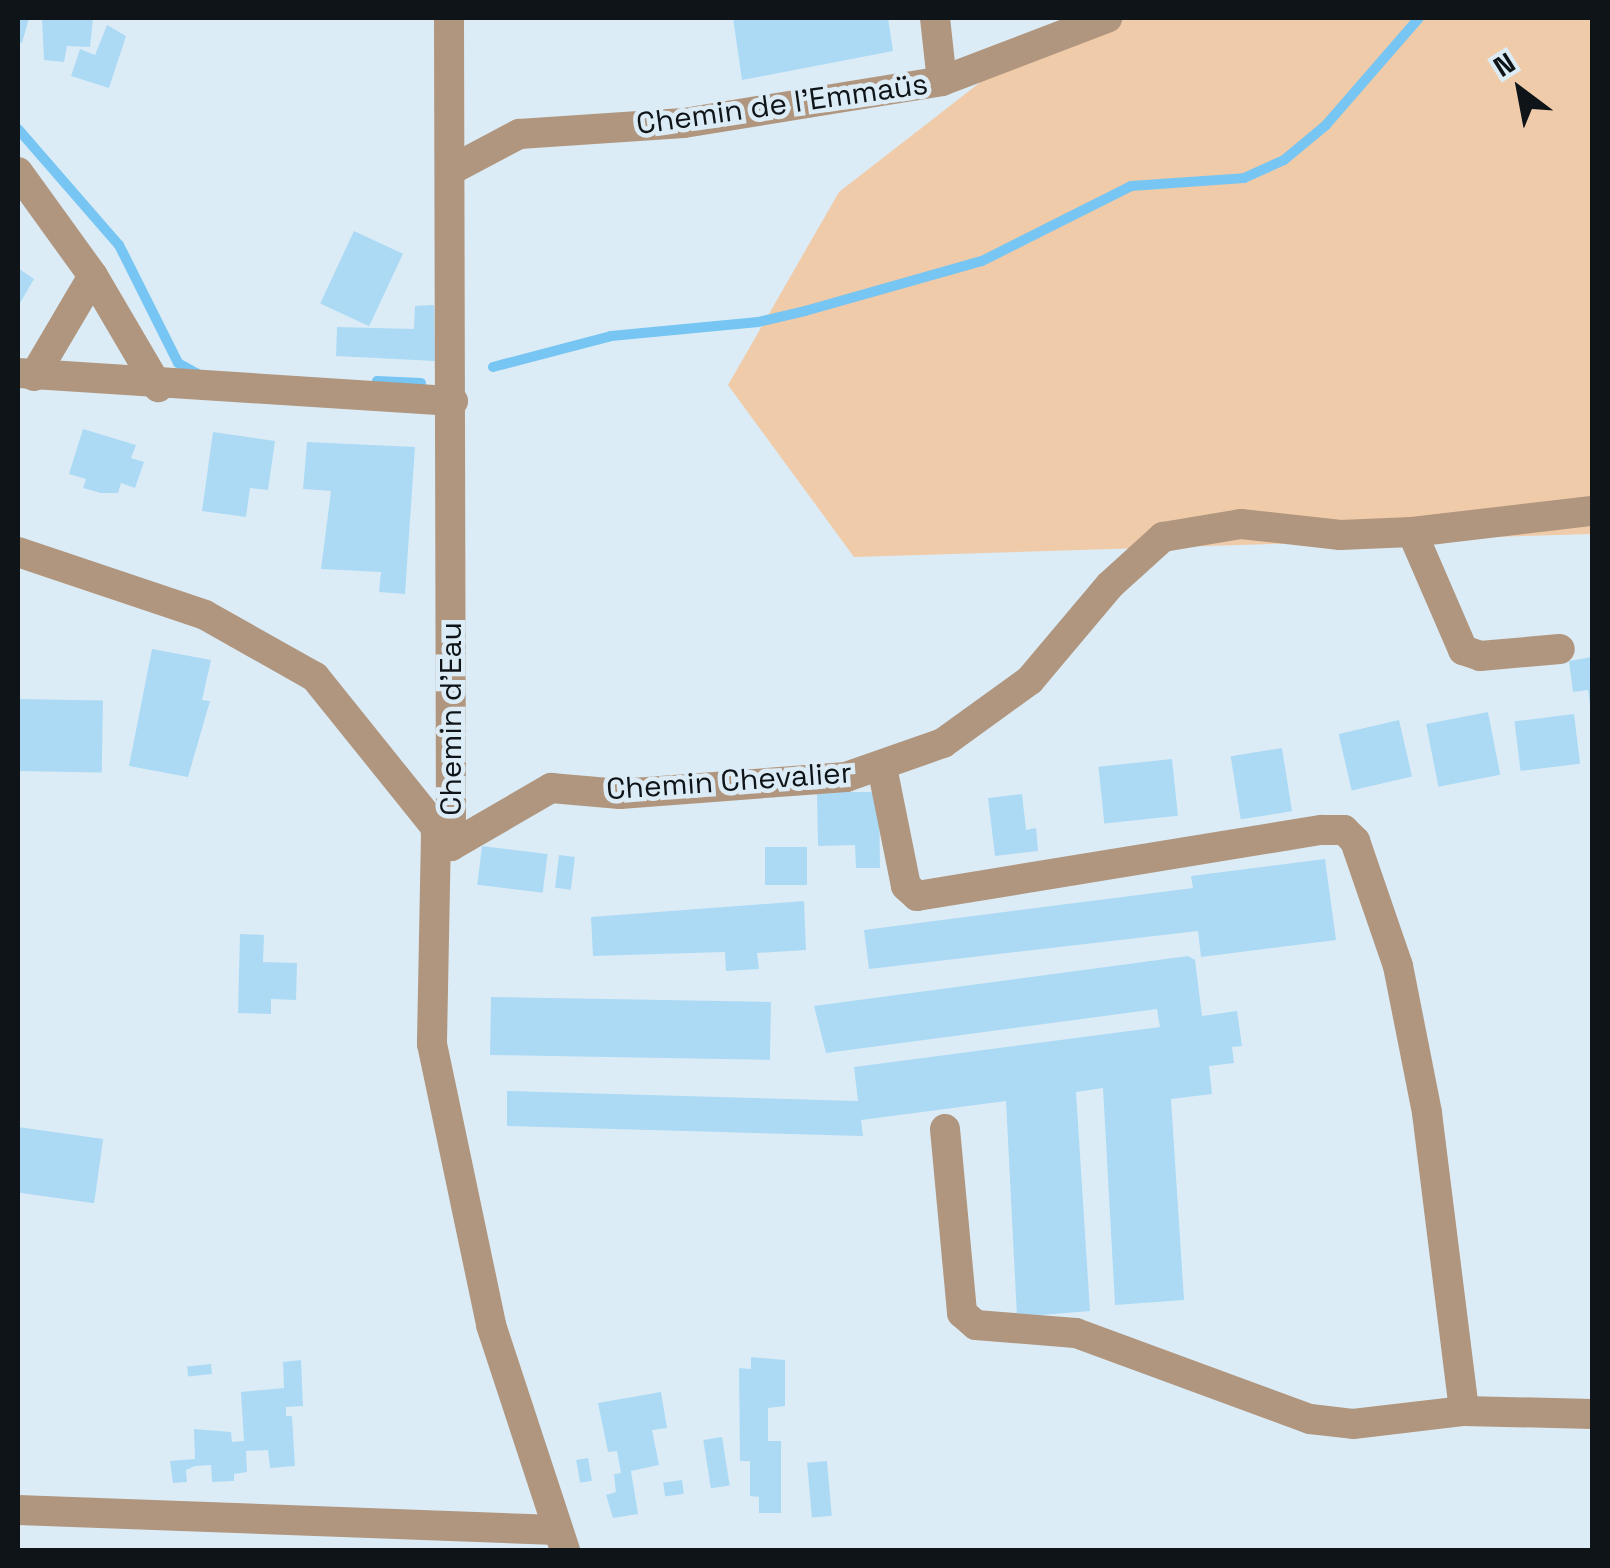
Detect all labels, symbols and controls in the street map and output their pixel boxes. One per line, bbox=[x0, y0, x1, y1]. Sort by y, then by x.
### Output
north arrow bbox=[1470, 40, 1570, 140]
text: N bbox=[1487, 44, 1522, 85]
street label: Chemin de l'Emmaüs bbox=[634, 66, 930, 142]
street label: Chemin d'Eau bbox=[433, 622, 469, 816]
street label: Chemin Chevalier bbox=[605, 754, 853, 808]

